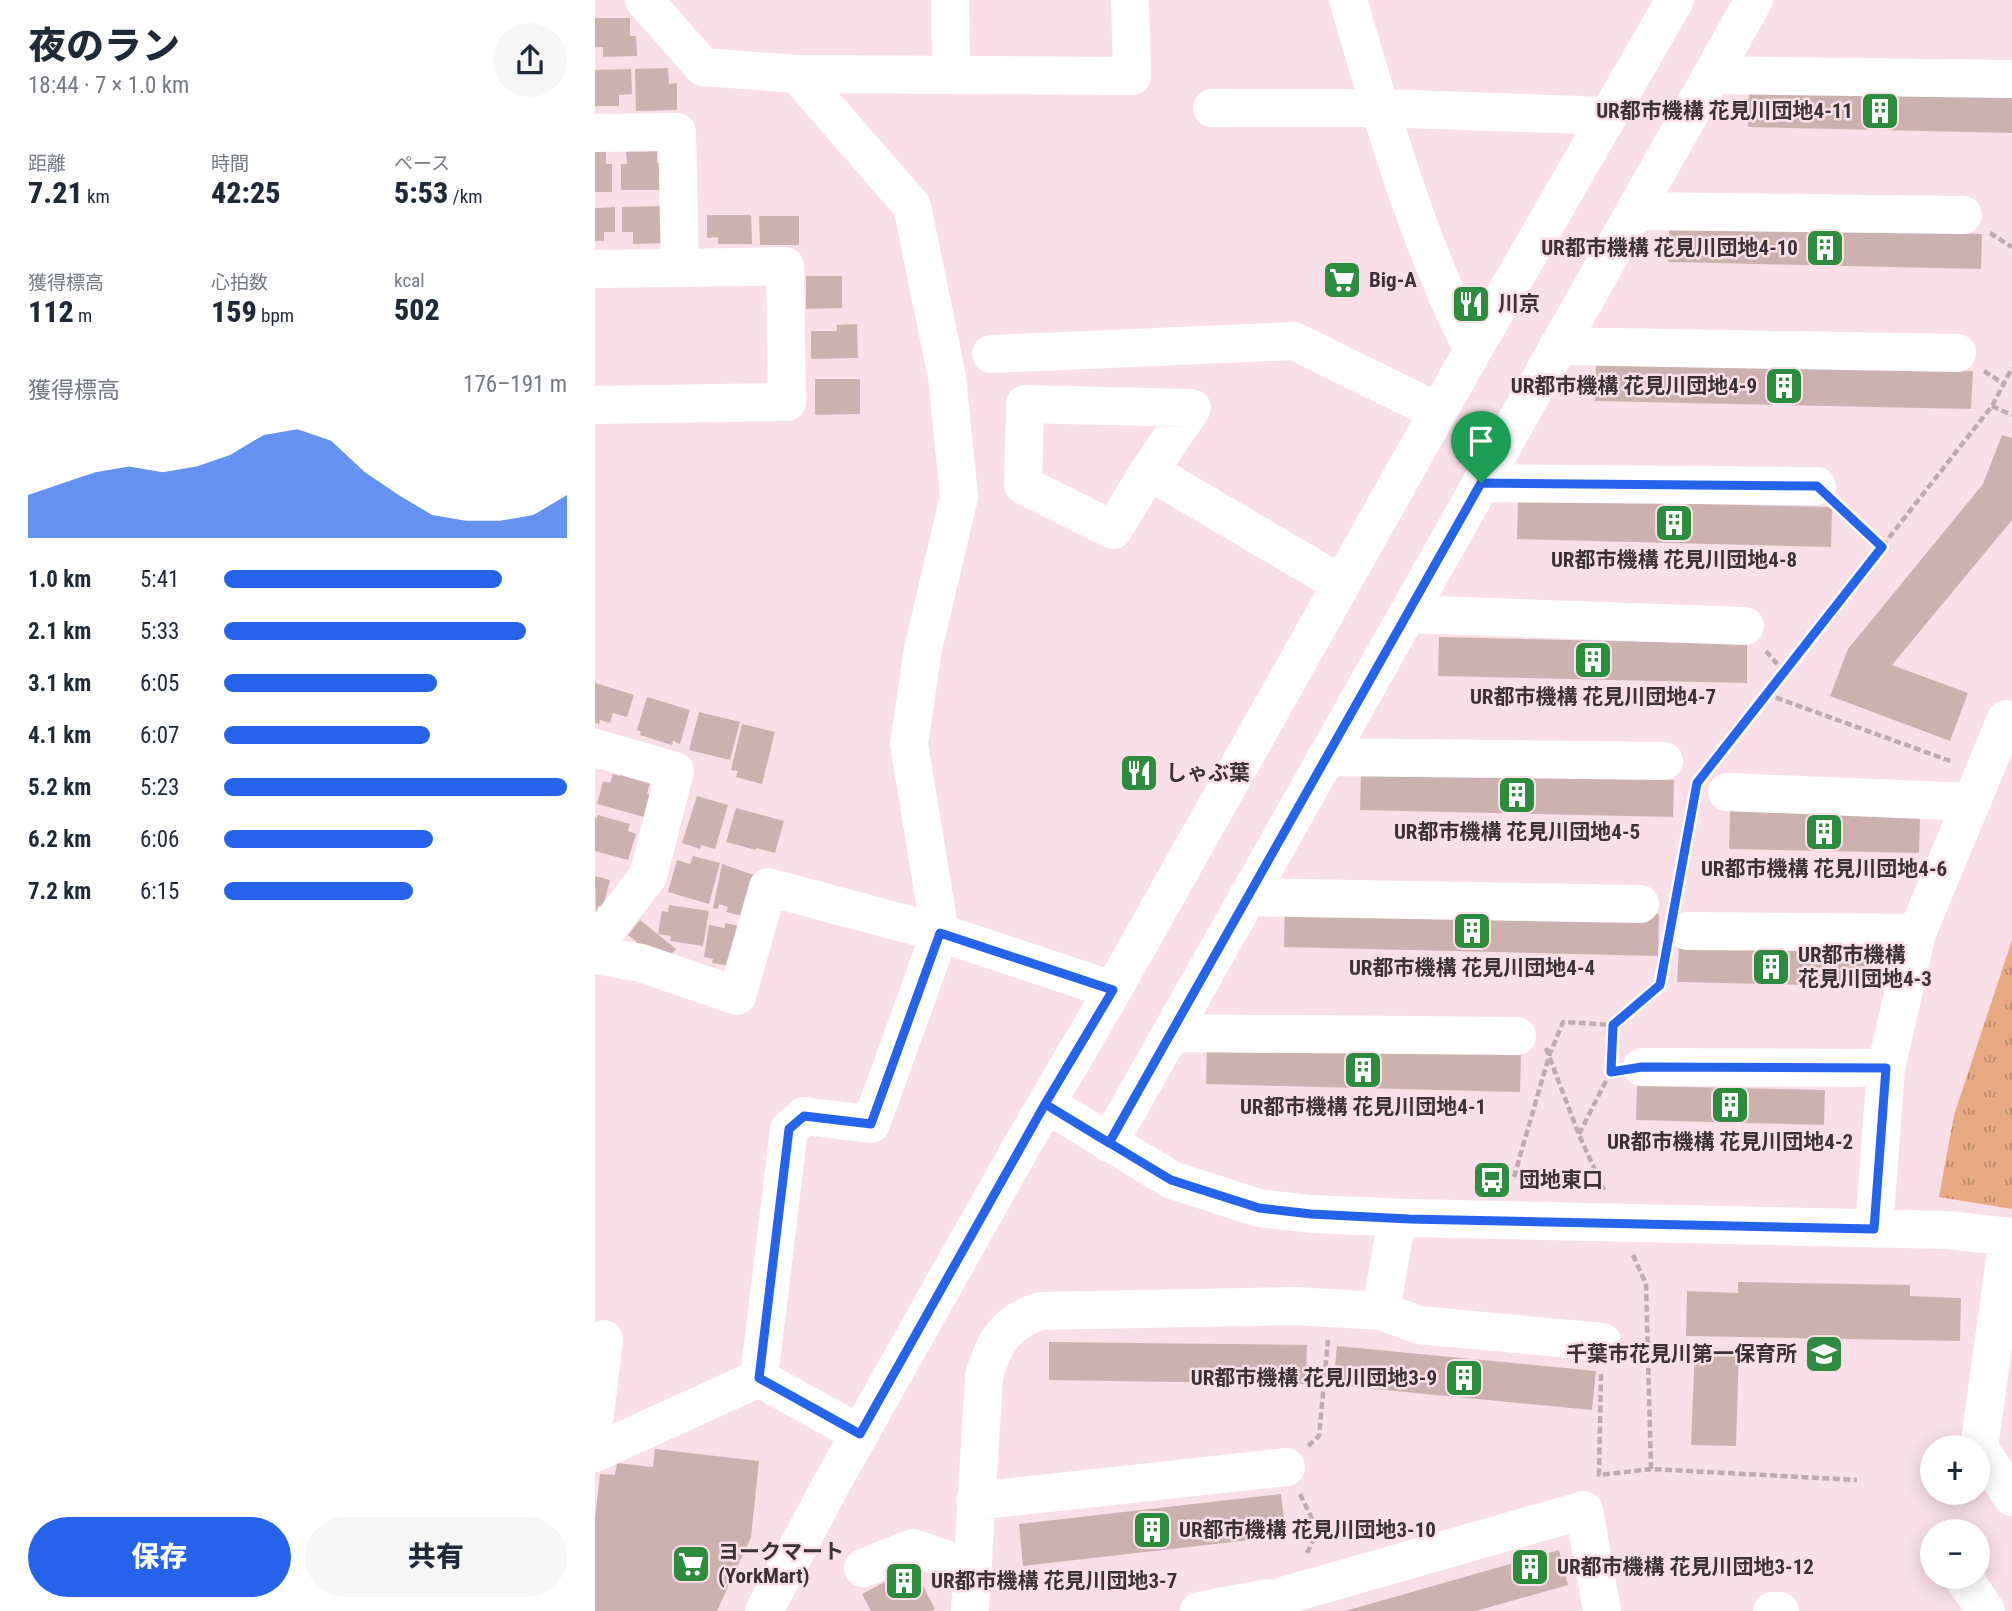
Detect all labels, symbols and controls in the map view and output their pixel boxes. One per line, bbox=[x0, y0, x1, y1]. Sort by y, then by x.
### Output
button: share bbox=[493, 23, 567, 97]
text: 夜のラン bbox=[28, 24, 180, 68]
text: 18:44 · 7 × 1.0 km bbox=[28, 72, 189, 99]
building icon: UR都市機構 花見川団地4-11 bbox=[1859, 90, 1901, 132]
place label: UR都市機構 花見川団地4-11 bbox=[1596, 99, 1853, 123]
text: 距離 bbox=[28, 152, 66, 175]
text: 時間 bbox=[211, 152, 249, 175]
text: ペース bbox=[394, 152, 450, 175]
text: 7.21 bbox=[28, 175, 83, 210]
text: 42:25 bbox=[211, 175, 280, 210]
text: 5:53 bbox=[394, 175, 448, 210]
text: km bbox=[83, 185, 110, 208]
text: /km bbox=[448, 185, 483, 208]
building icon: UR都市機構 花見川団地4-10 bbox=[1804, 227, 1846, 269]
place label: UR都市機構 花見川団地4-10 bbox=[1541, 236, 1798, 260]
supermarket icon: Big-A bbox=[1321, 259, 1363, 301]
place label: Big-A bbox=[1369, 268, 1417, 292]
text: kcal bbox=[394, 269, 425, 292]
text: 獲得標高 bbox=[28, 271, 104, 294]
text: 心拍数 bbox=[211, 271, 268, 294]
restaurant icon: 川京 bbox=[1450, 283, 1492, 325]
text: 502 bbox=[394, 292, 440, 327]
place label: 川京 bbox=[1498, 292, 1540, 316]
text: 112 bbox=[28, 294, 74, 329]
text: 159 bbox=[211, 294, 257, 329]
text: m bbox=[74, 304, 92, 327]
text: bpm bbox=[257, 304, 294, 327]
building icon: UR都市機構 花見川団地4-9 bbox=[1763, 365, 1805, 407]
text: 176–191 m bbox=[463, 371, 567, 398]
place label: UR都市機構 花見川団地4-9 bbox=[1511, 374, 1757, 398]
text: 獲得標高 bbox=[28, 377, 120, 404]
pin bbox=[1451, 411, 1511, 483]
icon: arrive bbox=[1462, 422, 1500, 460]
building icon: UR都市機構 花見川団地4-8 bbox=[1653, 502, 1695, 544]
place label: UR都市機構 花見川団地4-8 bbox=[1551, 548, 1797, 572]
text: 1.0 km bbox=[28, 566, 91, 593]
text: 5:41 bbox=[140, 566, 179, 593]
text: 2.1 km bbox=[28, 618, 91, 645]
text: 5:33 bbox=[140, 618, 179, 645]
building icon: UR都市機構 花見川団地4-7 bbox=[1572, 639, 1614, 681]
text: 3.1 km bbox=[28, 670, 91, 697]
text: 6:05 bbox=[140, 670, 179, 697]
place label: UR都市機構 花見川団地4-7 bbox=[1470, 685, 1716, 709]
text: 4.1 km bbox=[28, 722, 91, 749]
text: 6:07 bbox=[140, 722, 179, 749]
restaurant icon: しゃぶ葉 bbox=[1118, 752, 1160, 794]
place label: しゃぶ葉 bbox=[1166, 761, 1250, 785]
text: 5.2 km bbox=[28, 774, 91, 801]
text: 5:23 bbox=[140, 774, 179, 801]
building icon: UR都市機構 花見川団地4-5 bbox=[1496, 774, 1538, 816]
building icon: UR都市機構 花見川団地4-6 bbox=[1803, 811, 1845, 853]
place label: UR都市機構 花見川団地4-5 bbox=[1394, 820, 1640, 844]
text: 6.2 km bbox=[28, 826, 91, 853]
text: 6:06 bbox=[140, 826, 179, 853]
place label: UR都市機構 花見川団地4-6 bbox=[1701, 857, 1947, 881]
text: 7.2 km bbox=[28, 878, 91, 905]
text: 6:15 bbox=[140, 878, 179, 905]
building icon: UR都市機構 花見川団地4-4 bbox=[1451, 910, 1493, 952]
place label: UR都市機構 花見川団地4-3 bbox=[1798, 943, 1932, 991]
building icon: UR都市機構 花見川団地4-3 bbox=[1750, 946, 1792, 988]
place label: UR都市機構 花見川団地4-4 bbox=[1349, 956, 1595, 980]
building icon: UR都市機構 花見川団地4-1 bbox=[1342, 1049, 1384, 1091]
building icon: UR都市機構 花見川団地4-2 bbox=[1709, 1084, 1751, 1126]
place label: UR都市機構 花見川団地4-1 bbox=[1240, 1095, 1486, 1119]
place label: UR都市機構 花見川団地4-2 bbox=[1607, 1130, 1853, 1154]
bus stop icon: 団地東口 bbox=[1471, 1159, 1513, 1201]
place label: 団地東口 bbox=[1519, 1168, 1603, 1192]
school or university icon: 千葉市花見川第一保育所 bbox=[1803, 1333, 1845, 1375]
place label: 千葉市花見川第一保育所 bbox=[1566, 1342, 1797, 1366]
building icon: UR都市機構 花見川団地3-9 bbox=[1443, 1357, 1485, 1399]
place label: UR都市機構 花見川団地3-9 bbox=[1191, 1366, 1437, 1390]
map controls bbox=[1920, 1435, 1990, 1589]
button: + bbox=[1920, 1435, 1990, 1505]
building icon: UR都市機構 花見川団地3-10 bbox=[1131, 1509, 1173, 1551]
button: 保存 bbox=[28, 1517, 291, 1597]
button: 共有 bbox=[305, 1517, 567, 1597]
place label: UR都市機構 花見川団地3-10 bbox=[1179, 1518, 1436, 1542]
button: − bbox=[1920, 1519, 1990, 1589]
place label: ヨークマート (YorkMart) bbox=[718, 1540, 844, 1588]
supermarket icon: ヨークマート (YorkMart) bbox=[670, 1543, 712, 1585]
building icon: UR都市機構 花見川団地3-12 bbox=[1509, 1546, 1551, 1588]
place label: UR都市機構 花見川団地3-12 bbox=[1557, 1555, 1814, 1579]
building icon: UR都市機構 花見川団地3-7 bbox=[883, 1560, 925, 1602]
place label: UR都市機構 花見川団地3-7 bbox=[931, 1569, 1177, 1593]

